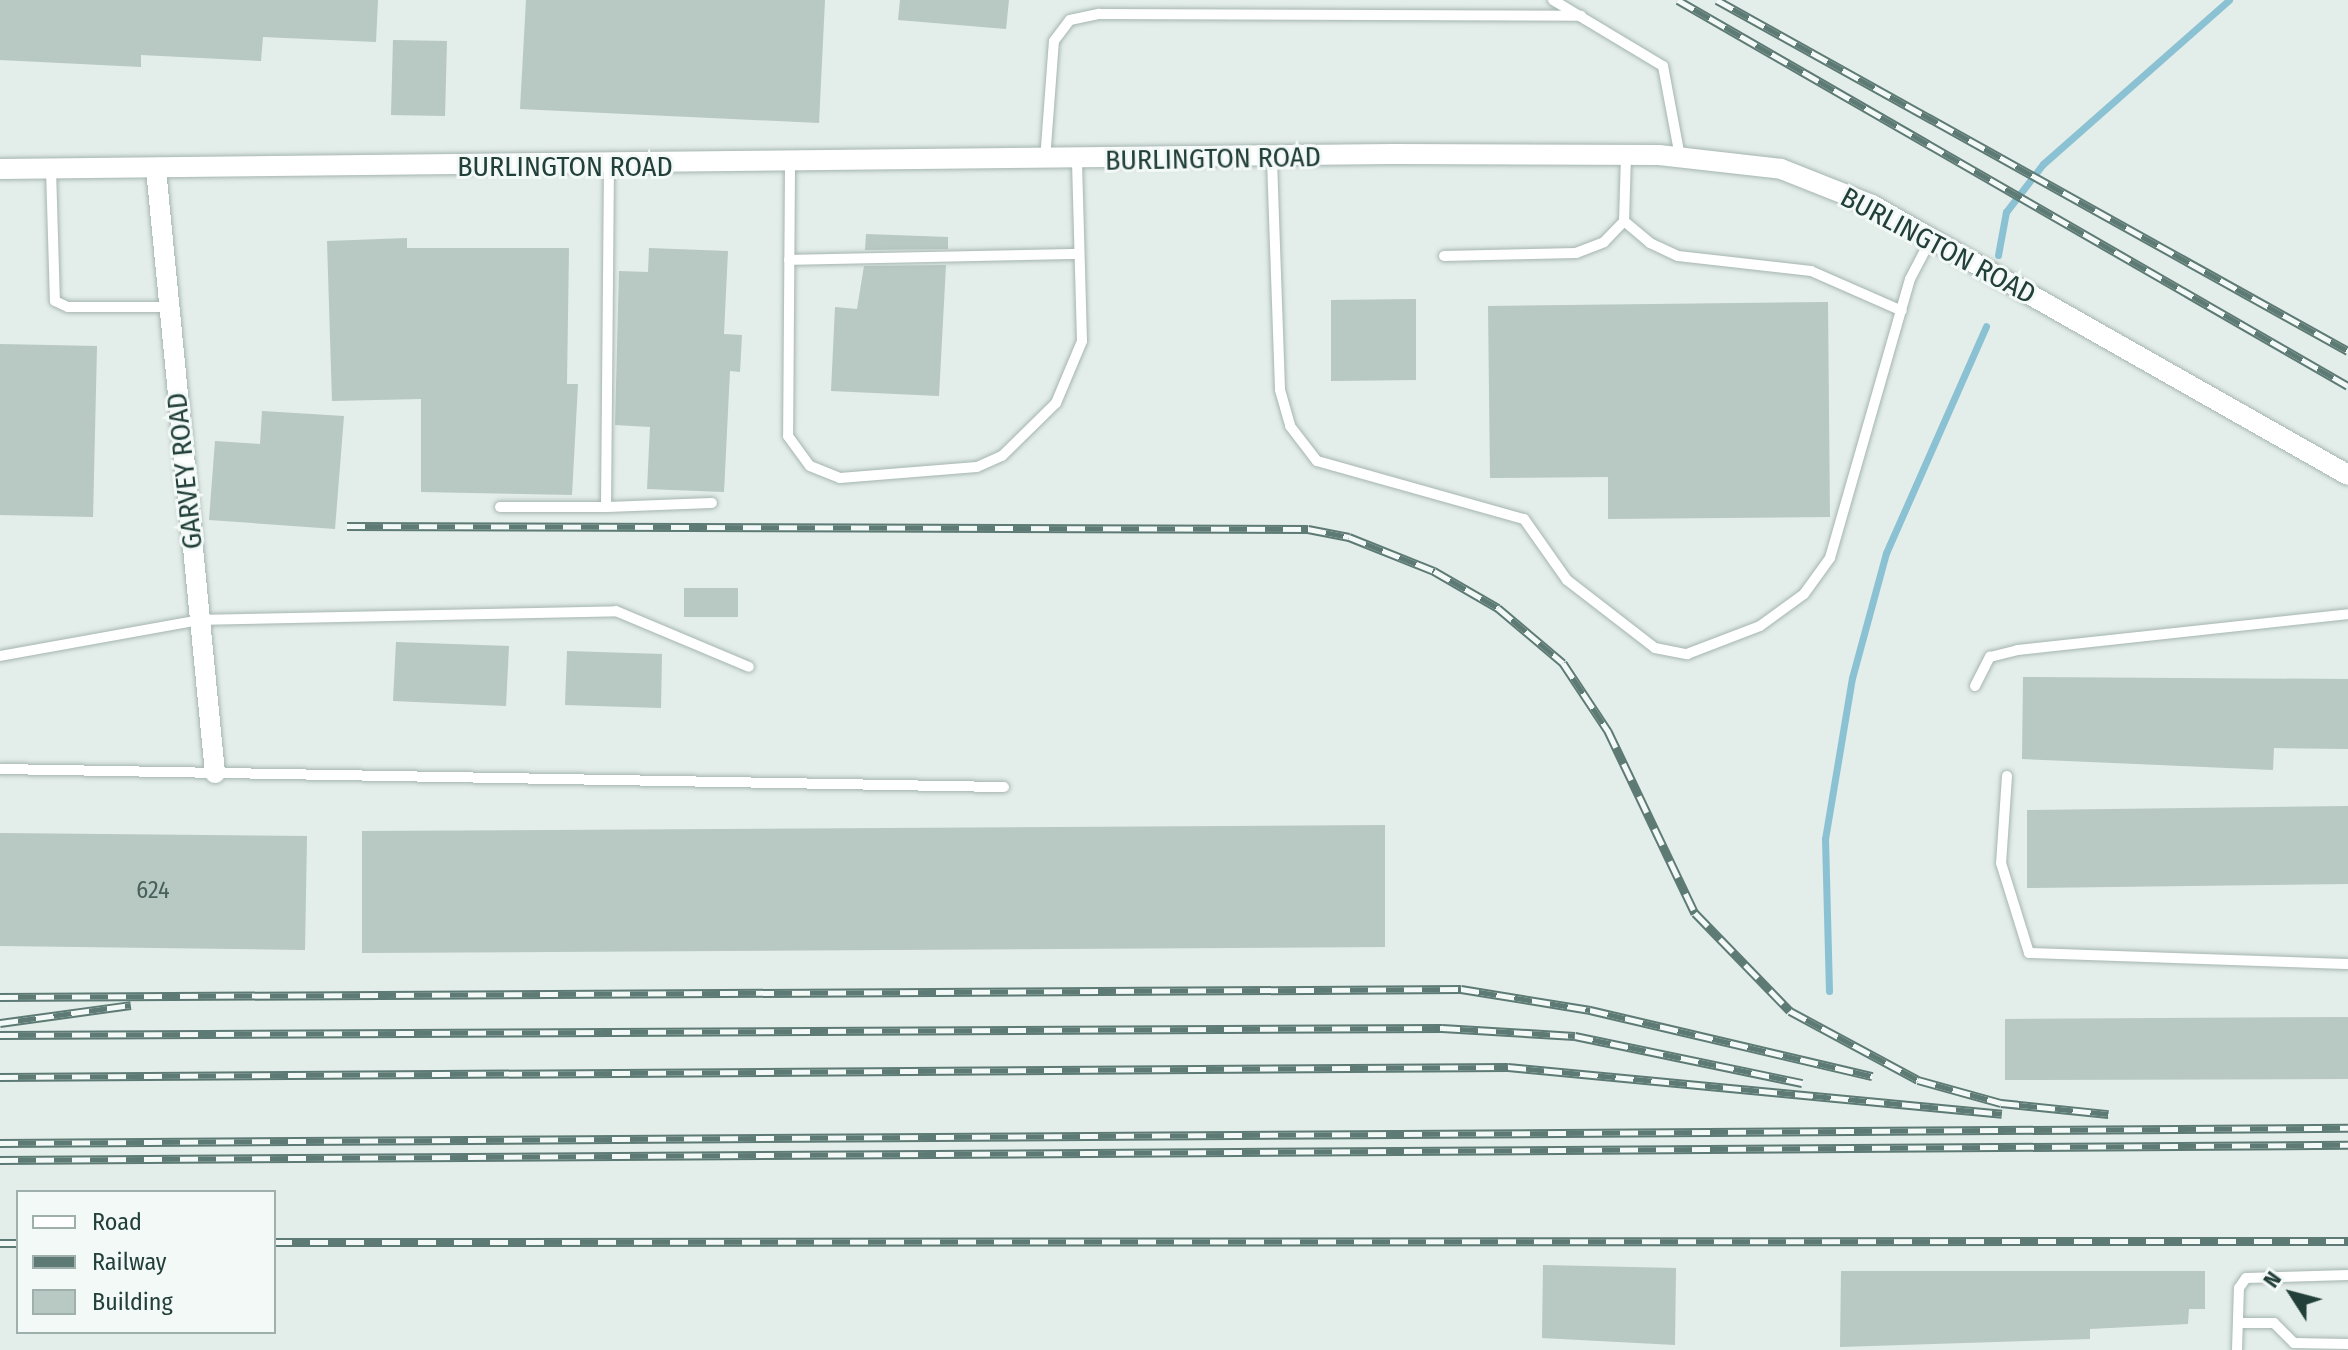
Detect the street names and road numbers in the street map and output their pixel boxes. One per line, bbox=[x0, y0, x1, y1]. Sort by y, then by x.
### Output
street label: BURLINGTON ROAD bbox=[1105, 140, 1321, 178]
street label: BURLINGTON ROAD bbox=[457, 150, 673, 184]
street label: BURLINGTON ROAD bbox=[1835, 181, 2041, 311]
street label: GARVEY ROAD bbox=[160, 391, 210, 551]

